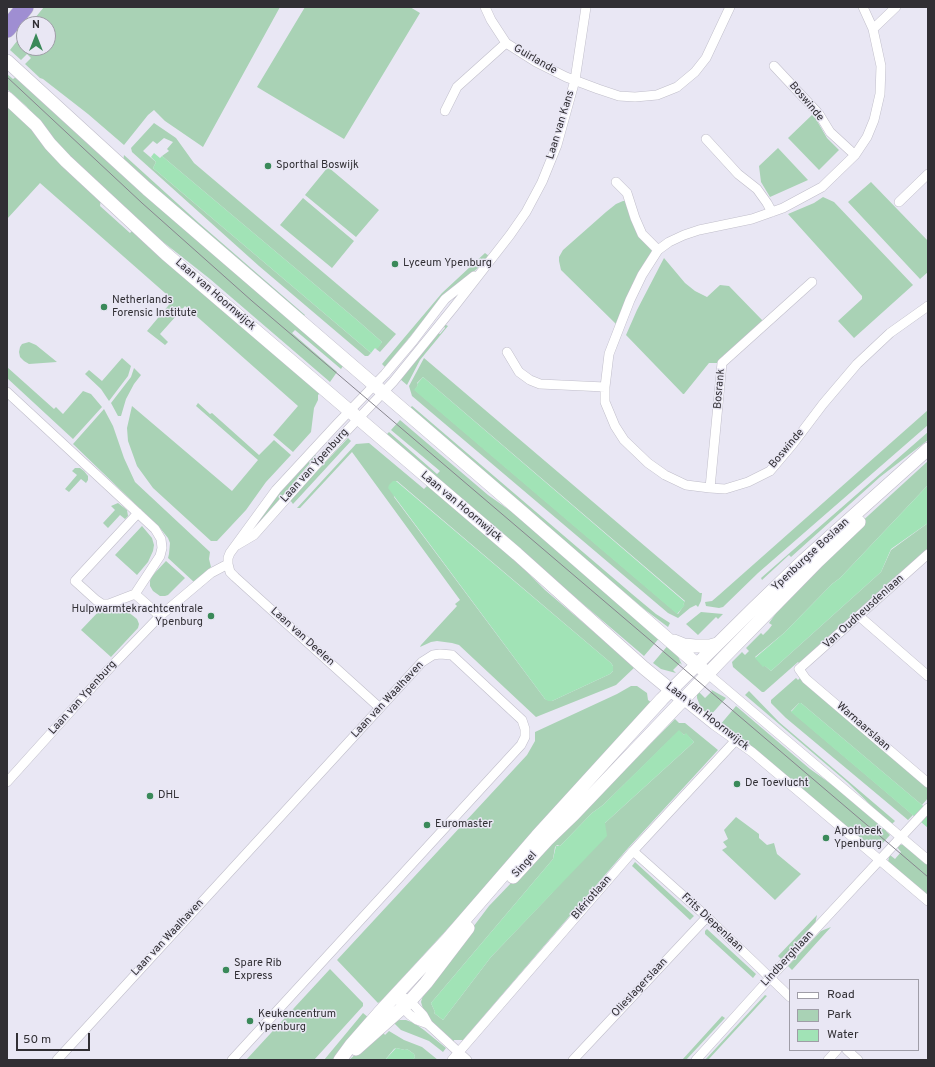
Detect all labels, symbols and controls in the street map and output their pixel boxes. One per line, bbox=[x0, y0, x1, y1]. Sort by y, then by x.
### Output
north arrow bbox=[16, 16, 56, 56]
text: N bbox=[32, 18, 40, 32]
street label: Guirlande bbox=[511, 42, 559, 78]
street label: Boswinde bbox=[786, 80, 826, 124]
street label: Laan van Kans bbox=[544, 89, 578, 161]
place label: Sporthal Boswijk bbox=[276, 159, 359, 173]
marker: Sporthal Boswijk bbox=[263, 161, 273, 171]
street label: Laan van Hoornwijck bbox=[172, 256, 258, 334]
place label: Lyceum Ypenburg bbox=[403, 257, 492, 271]
marker: Lyceum Ypenburg bbox=[390, 259, 400, 269]
place label: Netherlands Forensic Institute bbox=[112, 294, 197, 320]
marker: Netherlands Forensic Institute bbox=[99, 302, 109, 312]
street label: Bosrank bbox=[712, 368, 728, 410]
street label: Laan van Ypenburg bbox=[278, 426, 352, 506]
street label: Boswinde bbox=[767, 427, 807, 471]
street label: Laan van Hoornwijck bbox=[418, 469, 504, 545]
street label: Ypenburgse Boslaan bbox=[770, 516, 852, 594]
street label: Van Oudheusdenlaan bbox=[821, 572, 907, 652]
place label: Hulpwarmtekrachtcentrale Ypenburg bbox=[72, 603, 203, 629]
street label: Laan van Deelen bbox=[267, 605, 337, 669]
marker: Hulpwarmtekrachtcentrale Ypenburg bbox=[206, 611, 216, 621]
street label: Laan van Ypenburg bbox=[46, 658, 120, 738]
street label: Laan van Waalhaven bbox=[349, 659, 427, 741]
street label: Laan van Hoornwijck bbox=[663, 680, 751, 754]
street label: Warnaarslaan bbox=[833, 700, 893, 754]
place label: De Toevlucht bbox=[745, 777, 809, 791]
marker: De Toevlucht bbox=[732, 779, 742, 789]
place label: DHL bbox=[158, 789, 179, 803]
marker: DHL bbox=[145, 791, 155, 801]
place label: Euromaster bbox=[435, 818, 493, 832]
marker: Euromaster bbox=[422, 820, 432, 830]
place label: Apotheek Ypenburg bbox=[834, 825, 882, 851]
marker: Apotheek Ypenburg bbox=[821, 833, 831, 843]
street label: Singel bbox=[510, 849, 540, 881]
street label: Blériotlaan bbox=[569, 873, 615, 923]
street label: Frits Diepenlaan bbox=[678, 891, 746, 955]
street label: Laan van Waalhaven bbox=[129, 897, 207, 979]
street label: Lindberghlaan bbox=[759, 928, 817, 990]
street label: Olieslagerslaan bbox=[609, 956, 671, 1020]
place label: Spare Rib Express bbox=[234, 957, 282, 983]
marker: Spare Rib Express bbox=[221, 965, 231, 975]
legend bbox=[789, 979, 919, 1051]
text: Road bbox=[827, 987, 855, 1003]
text: Park bbox=[827, 1007, 852, 1023]
place label: Keukencentrum Ypenburg bbox=[258, 1008, 336, 1034]
marker: Keukencentrum Ypenburg bbox=[245, 1016, 255, 1026]
scale bar bbox=[18, 1025, 92, 1051]
text: Water bbox=[827, 1027, 859, 1043]
text: 50 m bbox=[23, 1032, 51, 1048]

